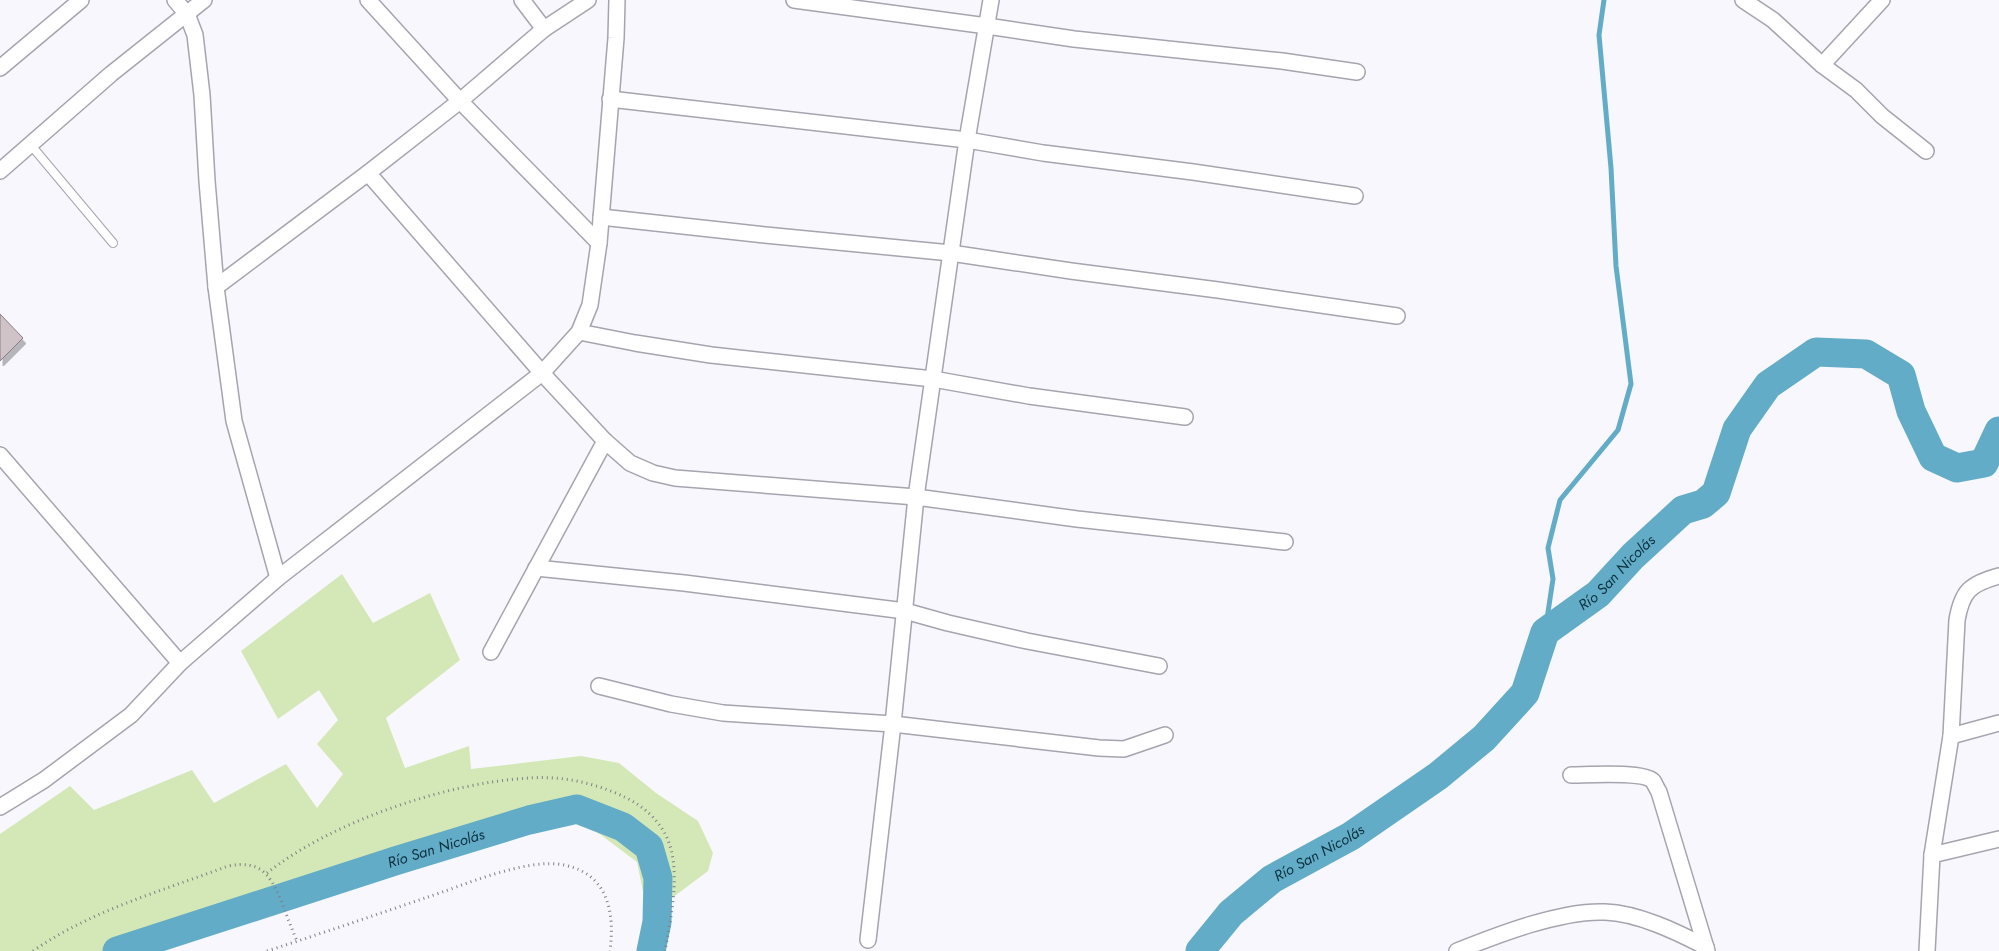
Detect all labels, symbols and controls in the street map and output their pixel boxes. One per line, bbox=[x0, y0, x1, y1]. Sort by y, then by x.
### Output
water label: Río San Nicolás bbox=[1574, 530, 1660, 616]
water label: Río San Nicolás bbox=[1270, 819, 1369, 887]
water label: Río San Nicolás bbox=[385, 823, 487, 874]

